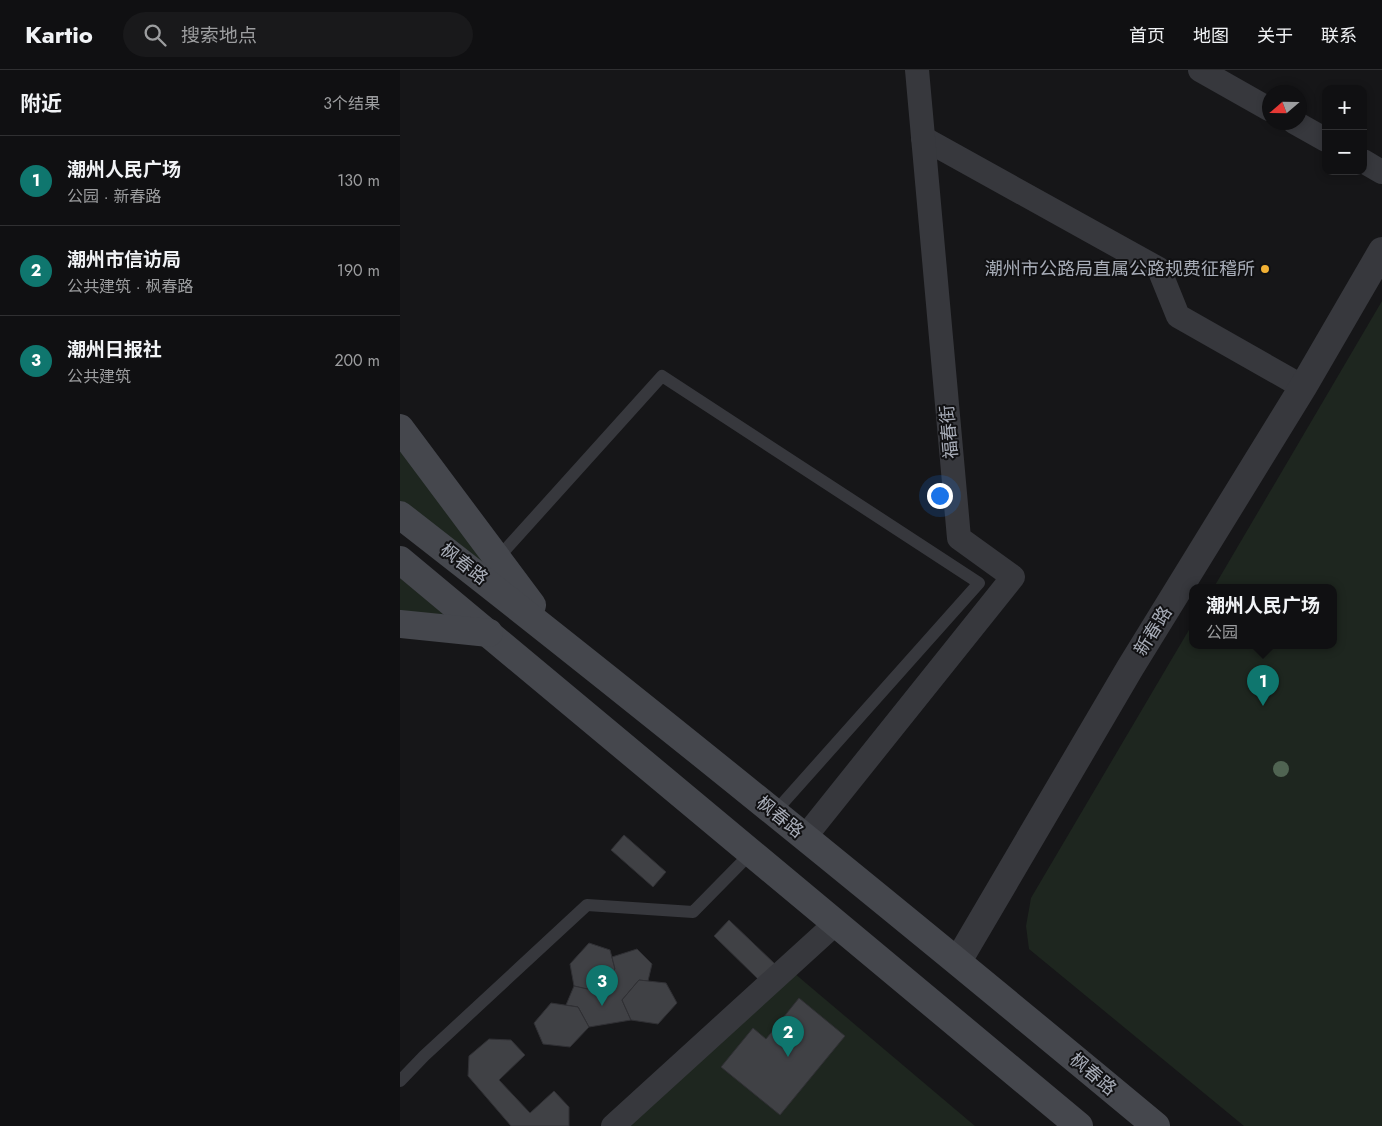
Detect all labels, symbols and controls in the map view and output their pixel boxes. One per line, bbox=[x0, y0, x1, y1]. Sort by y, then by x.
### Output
search box bbox=[123, 12, 473, 57]
text: Kartio bbox=[25, 17, 93, 52]
icon: search bbox=[141, 21, 169, 49]
text: 搜索地点 bbox=[181, 22, 257, 49]
text: 首页 bbox=[1129, 23, 1165, 49]
text: 地图 bbox=[1193, 23, 1229, 49]
text: 关于 bbox=[1257, 23, 1293, 49]
text: 联系 bbox=[1321, 23, 1357, 49]
north arrow bbox=[1262, 85, 1307, 130]
map controls bbox=[1322, 85, 1367, 175]
button: + bbox=[1322, 85, 1367, 130]
text: 附近 bbox=[20, 89, 62, 119]
text: 3个结果 bbox=[323, 92, 380, 115]
button: − bbox=[1322, 130, 1367, 175]
text: 潮州人民广场 bbox=[67, 156, 181, 183]
text: 1 bbox=[32, 169, 40, 192]
text: 130 m bbox=[337, 169, 380, 192]
text: 公园 · 新春路 bbox=[67, 185, 161, 208]
text: 潮州市信访局 bbox=[67, 246, 181, 273]
place label: 潮州市公路局直属公路规费征稽所 bbox=[985, 256, 1255, 282]
text: 2 bbox=[31, 259, 41, 282]
text: 190 m bbox=[337, 259, 380, 282]
marker: 潮州市公路局直属公路规费征稽所 bbox=[1259, 263, 1271, 275]
text: 公共建筑 · 枫春路 bbox=[67, 275, 193, 298]
text: 潮州日报社 bbox=[67, 336, 162, 363]
text: 3 bbox=[31, 349, 41, 372]
text: 200 m bbox=[334, 349, 380, 372]
text: 公共建筑 bbox=[67, 365, 131, 388]
street label: 福春街 bbox=[934, 404, 964, 460]
your location bbox=[927, 483, 953, 509]
street label: 枫春路 bbox=[435, 537, 493, 591]
popup bbox=[1189, 584, 1337, 649]
text: 潮州人民广场 bbox=[1206, 592, 1320, 619]
street label: 新春路 bbox=[1128, 601, 1178, 661]
text: 公园 bbox=[1206, 621, 1238, 644]
pin: 1 bbox=[1247, 665, 1279, 706]
street label: 枫春路 bbox=[751, 790, 809, 844]
pin: 3 bbox=[586, 965, 618, 1006]
pin: 2 bbox=[772, 1016, 804, 1057]
street label: 枫春路 bbox=[1064, 1047, 1122, 1101]

